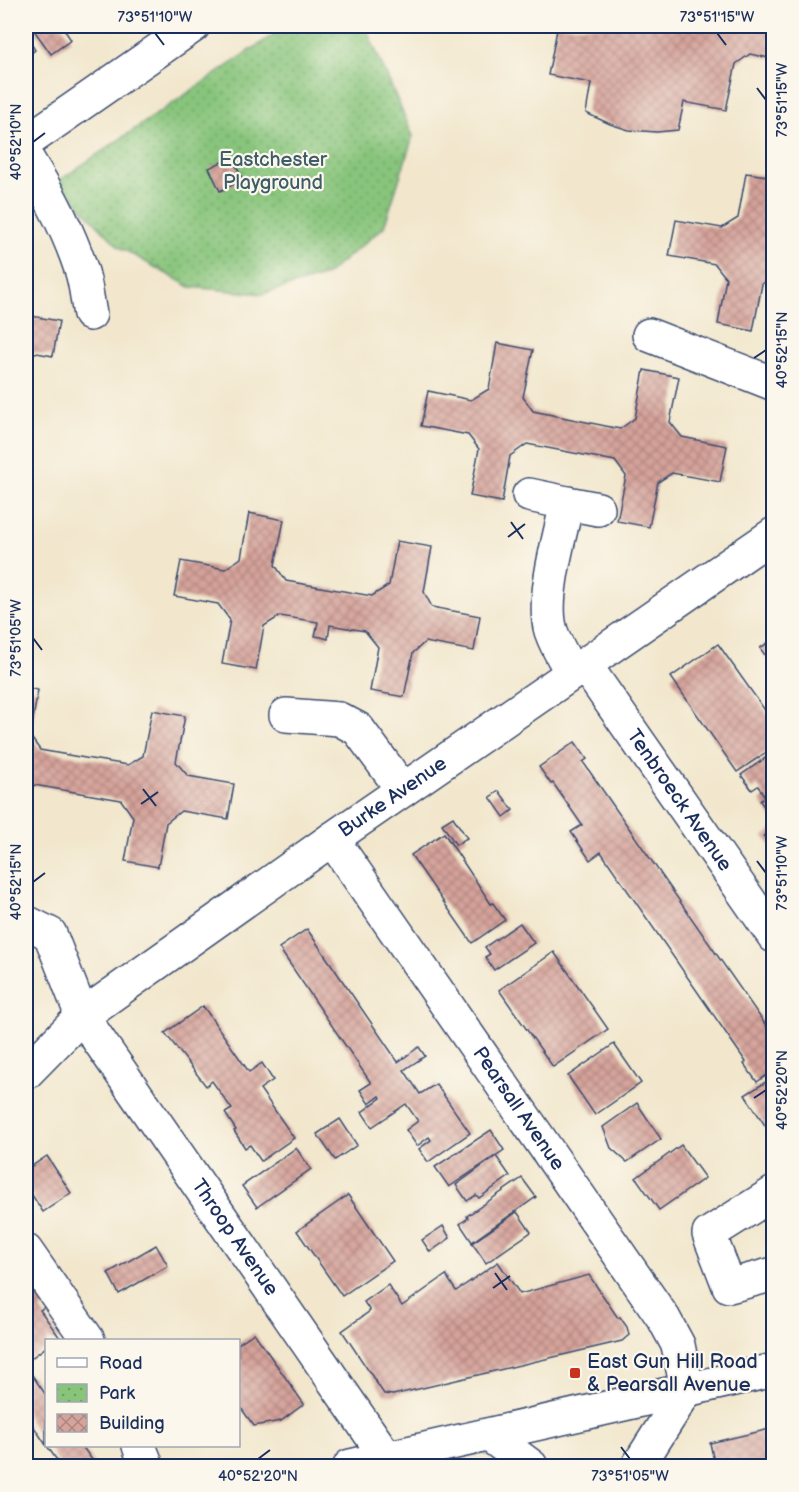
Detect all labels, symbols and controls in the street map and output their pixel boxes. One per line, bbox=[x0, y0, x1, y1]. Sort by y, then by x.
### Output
text: 73°51'10"W bbox=[118, 8, 193, 27]
text: 73°51'15"W bbox=[680, 8, 755, 27]
text: 73°51'15"W bbox=[773, 62, 792, 137]
text: 40°52'10"N bbox=[7, 103, 26, 181]
park label: Eastchester Playground bbox=[219, 148, 328, 195]
text: 40°52'15"N bbox=[773, 312, 792, 388]
text: 73°51'05"W bbox=[7, 599, 26, 677]
street label: Tenbroeck Avenue bbox=[622, 725, 737, 876]
street label: Burke Avenue bbox=[334, 751, 451, 843]
text: 73°51'10"W bbox=[773, 835, 792, 910]
text: 40°52'15"N bbox=[7, 844, 26, 920]
street label: Pearsall Avenue bbox=[467, 1042, 570, 1175]
text: 40°52'20"N bbox=[773, 1050, 792, 1130]
street label: Throop Avenue bbox=[186, 1175, 284, 1301]
legend bbox=[45, 1339, 240, 1447]
place label: East Gun Hill Road & Pearsall Avenue bbox=[587, 1350, 758, 1397]
text: Road bbox=[99, 1353, 143, 1374]
marker: East Gun Hill Road & Pearsall Avenue bbox=[568, 1366, 582, 1380]
text: Park bbox=[99, 1383, 135, 1404]
text: Building bbox=[99, 1413, 165, 1434]
text: 40°52'20"N bbox=[218, 1467, 298, 1486]
text: 73°51'05"W bbox=[591, 1467, 669, 1486]

